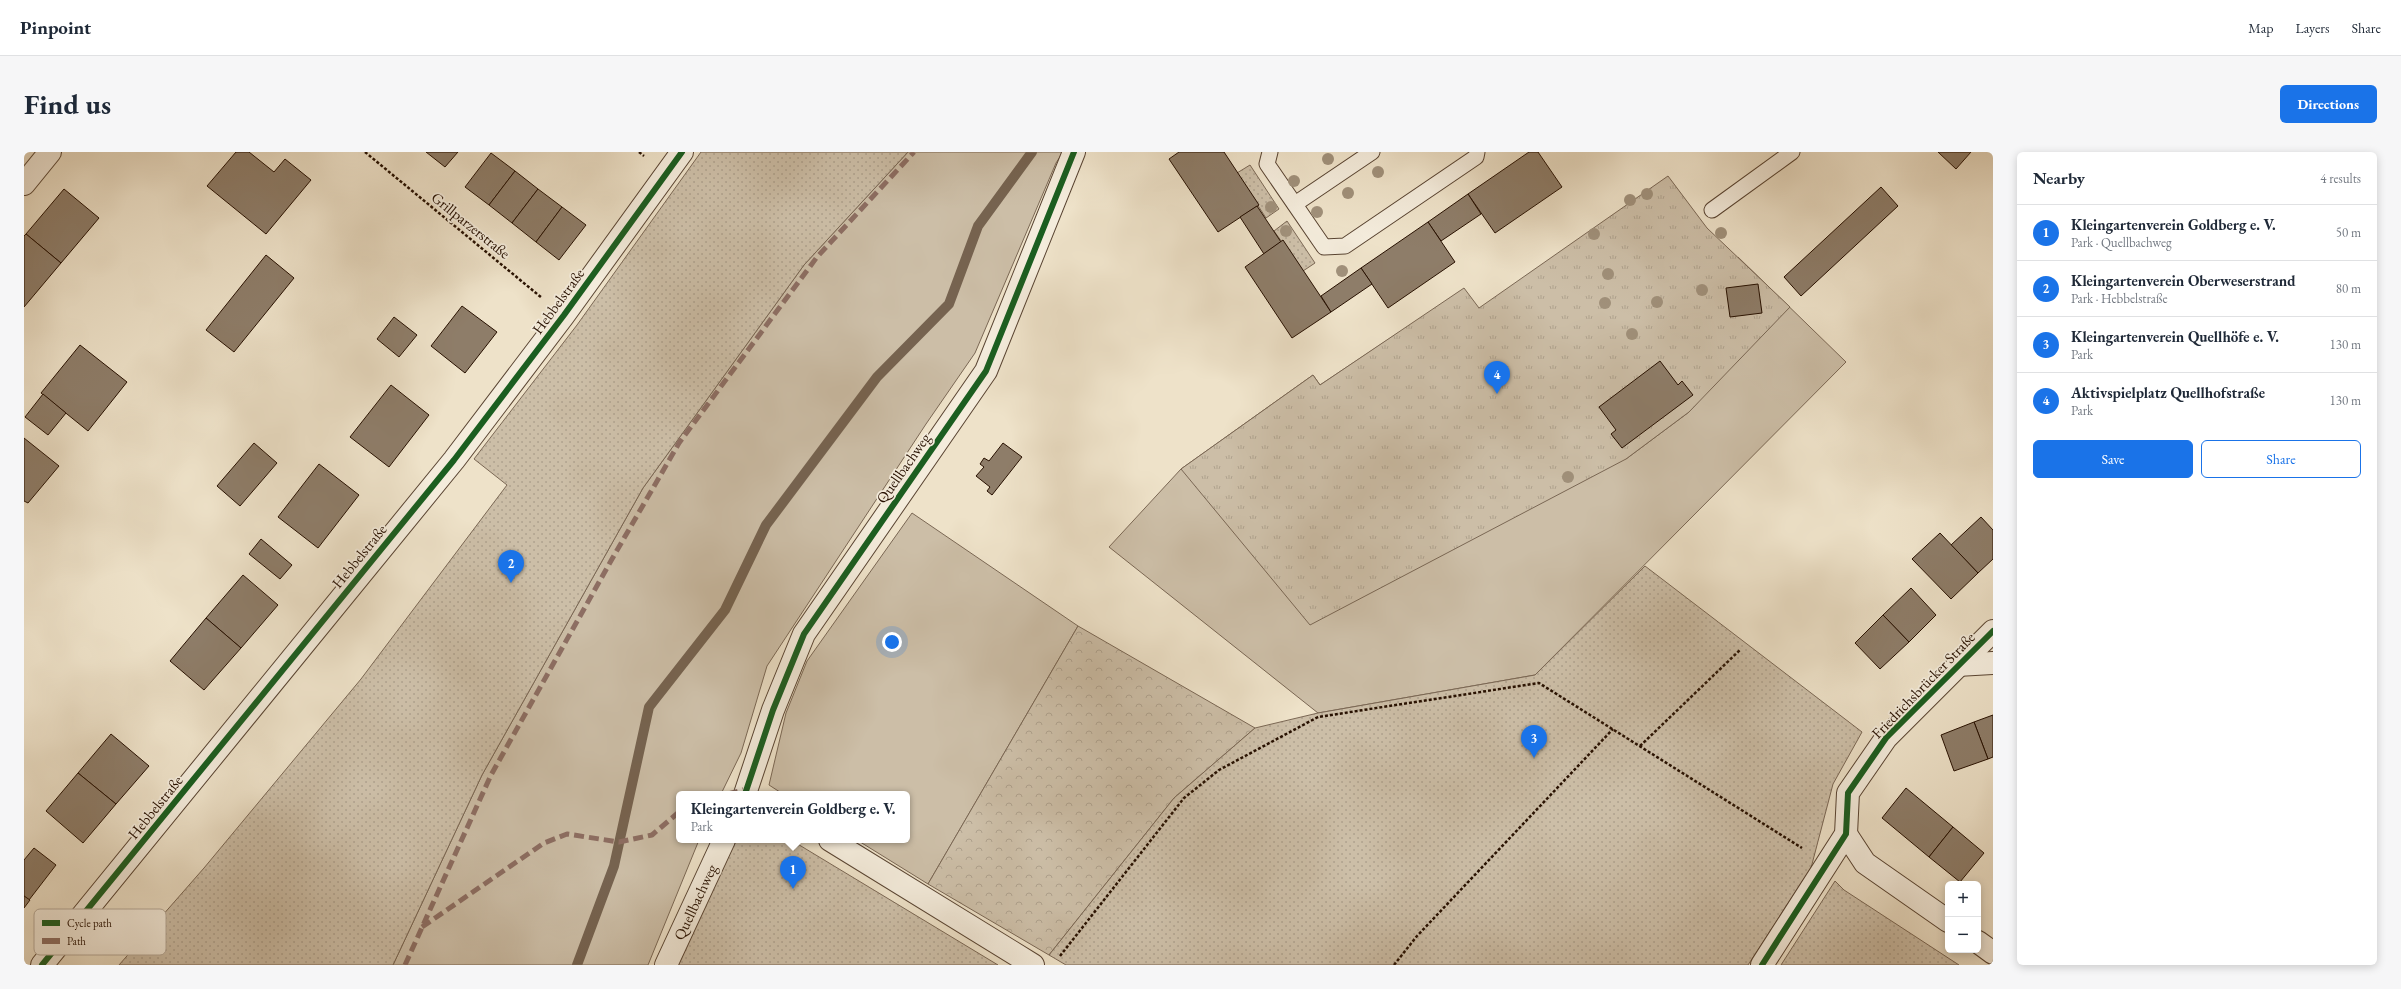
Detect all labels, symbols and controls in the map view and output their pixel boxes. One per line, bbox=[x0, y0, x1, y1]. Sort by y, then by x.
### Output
text: Pinpoint bbox=[20, 15, 91, 40]
text: Map bbox=[2248, 19, 2273, 37]
text: Layers bbox=[2295, 19, 2330, 37]
text: Share bbox=[2352, 19, 2381, 37]
button: Directions bbox=[2280, 85, 2377, 123]
text: Find us bbox=[24, 86, 111, 122]
text: Nearby bbox=[2033, 167, 2085, 189]
text: 4 results bbox=[2320, 170, 2361, 187]
street label: Grillparzerstraße bbox=[428, 187, 514, 263]
text: Kleingartenverein Goldberg e. V. bbox=[2071, 215, 2276, 234]
text: 1 bbox=[2043, 224, 2049, 241]
text: 50 m bbox=[2336, 224, 2361, 241]
text: Park · Quellbachweg bbox=[2071, 234, 2172, 251]
street label: Hebbelstraße bbox=[528, 264, 588, 338]
text: Kleingartenverein Oberweserstrand bbox=[2071, 271, 2296, 290]
text: 2 bbox=[2043, 280, 2049, 297]
text: 80 m bbox=[2336, 280, 2361, 297]
text: Park · Hebbelstraße bbox=[2071, 290, 2168, 307]
text: Kleingartenverein Quellhöfe e. V. bbox=[2071, 327, 2279, 346]
text: 3 bbox=[2043, 336, 2049, 353]
text: 130 m bbox=[2330, 336, 2361, 353]
text: Park bbox=[2071, 346, 2093, 363]
pin: 4 bbox=[1484, 361, 1510, 394]
text: Aktivspielplatz Quellhofstraße bbox=[2071, 383, 2265, 402]
text: 4 bbox=[2043, 392, 2049, 409]
text: 130 m bbox=[2330, 392, 2361, 409]
text: Park bbox=[2071, 402, 2093, 419]
street label: Quellbachweg bbox=[872, 429, 934, 507]
button: Save bbox=[2033, 440, 2193, 478]
button: Share bbox=[2201, 440, 2361, 478]
street label: Hebbelstraße bbox=[327, 520, 391, 592]
pin: 2 bbox=[498, 550, 524, 583]
street label: Friedrichsbrücker Straße bbox=[1867, 628, 1979, 742]
your location bbox=[882, 632, 902, 652]
pin: 3 bbox=[1521, 725, 1547, 758]
street label: Hebbelstraße bbox=[123, 771, 187, 843]
popup bbox=[676, 791, 910, 843]
text: Kleingartenverein Goldberg e. V. bbox=[691, 799, 895, 818]
text: Park bbox=[691, 818, 713, 835]
pin: 1 bbox=[780, 856, 806, 889]
street label: Quellbachweg bbox=[669, 861, 721, 943]
map controls bbox=[1945, 881, 1981, 953]
button: + bbox=[1945, 881, 1981, 917]
legend bbox=[34, 909, 166, 955]
text: Cycle path bbox=[67, 916, 112, 930]
button: − bbox=[1945, 917, 1981, 953]
text: Path bbox=[67, 934, 86, 948]

